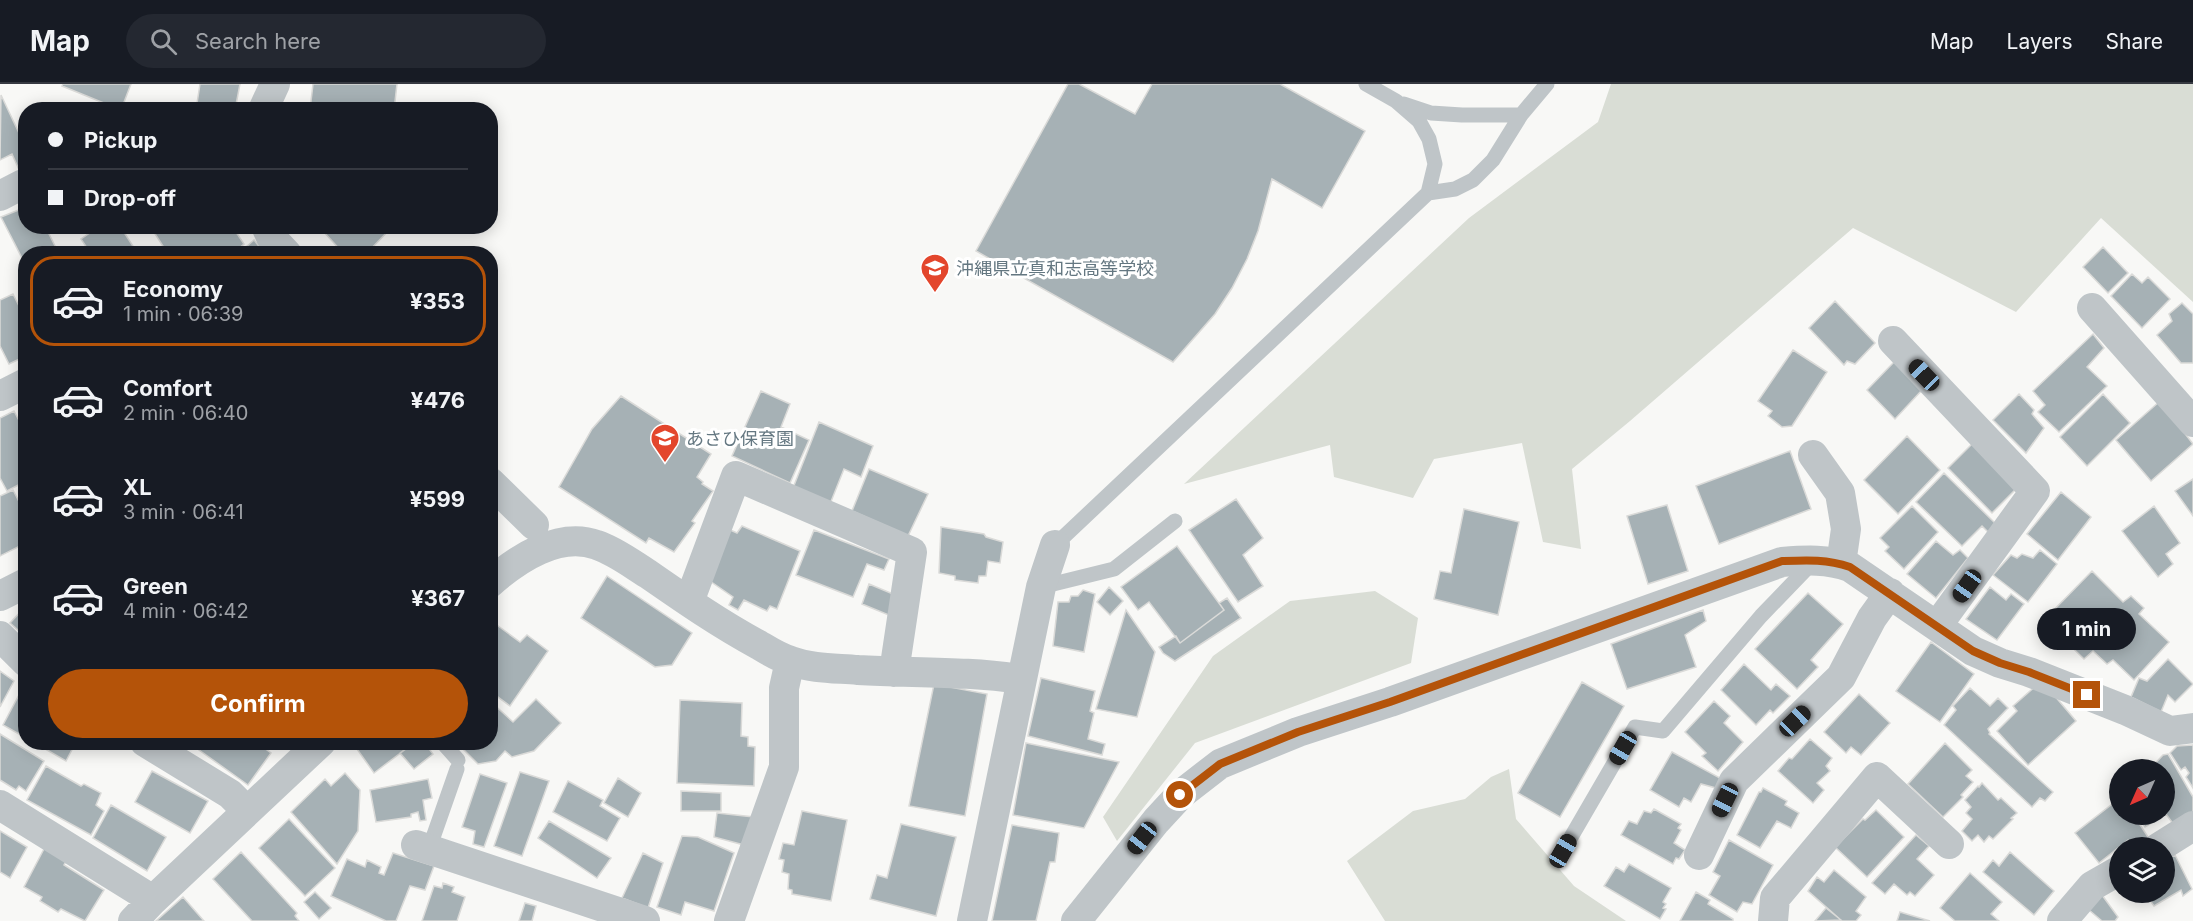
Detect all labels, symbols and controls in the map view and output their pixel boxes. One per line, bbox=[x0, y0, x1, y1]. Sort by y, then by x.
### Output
search box bbox=[126, 14, 546, 68]
text: Map bbox=[30, 24, 90, 58]
icon: search bbox=[147, 25, 180, 58]
text: Search here bbox=[195, 28, 321, 54]
text: Map bbox=[1930, 29, 1974, 54]
text: Layers bbox=[2007, 29, 2073, 54]
text: Share bbox=[2106, 29, 2163, 54]
text: Pickup bbox=[84, 127, 158, 153]
text: Drop-off bbox=[84, 185, 176, 211]
school or university icon: 沖縄県立真和志高等学校 bbox=[919, 252, 951, 294]
place label: 沖縄県立真和志高等学校 bbox=[956, 258, 1154, 279]
icon: car bbox=[51, 274, 105, 328]
text: Economy bbox=[123, 276, 223, 302]
text: ¥353 bbox=[410, 288, 465, 314]
text: 1 min · 06:39 bbox=[123, 302, 244, 326]
car bbox=[1905, 356, 1943, 394]
icon: car bbox=[51, 373, 105, 427]
text: Comfort bbox=[123, 375, 212, 401]
text: ¥476 bbox=[411, 387, 465, 413]
text: 2 min · 06:40 bbox=[123, 401, 248, 425]
school or university icon: あさひ保育園 bbox=[649, 422, 681, 464]
place label: あさひ保育園 bbox=[686, 428, 794, 449]
icon: car bbox=[51, 472, 105, 526]
text: XL bbox=[123, 474, 152, 500]
text: ¥599 bbox=[410, 486, 465, 512]
text: 3 min · 06:41 bbox=[123, 500, 244, 524]
car bbox=[1949, 566, 1985, 606]
icon: car bbox=[51, 571, 105, 625]
text: Green bbox=[123, 573, 188, 599]
text: ¥367 bbox=[411, 585, 465, 611]
text: 4 min · 06:42 bbox=[123, 599, 249, 623]
callout: 1 min bbox=[2038, 608, 2136, 650]
text: 1 min bbox=[2062, 617, 2111, 641]
button: Confirm bbox=[48, 669, 468, 738]
route end bbox=[2073, 681, 2100, 708]
car bbox=[1776, 702, 1814, 740]
car bbox=[1606, 728, 1640, 768]
north arrow bbox=[2109, 759, 2175, 825]
map controls bbox=[2109, 759, 2175, 903]
car bbox=[1709, 780, 1741, 820]
route start bbox=[1166, 781, 1193, 808]
car bbox=[1124, 818, 1160, 858]
car bbox=[1546, 831, 1580, 871]
button: layers bbox=[2109, 837, 2175, 903]

